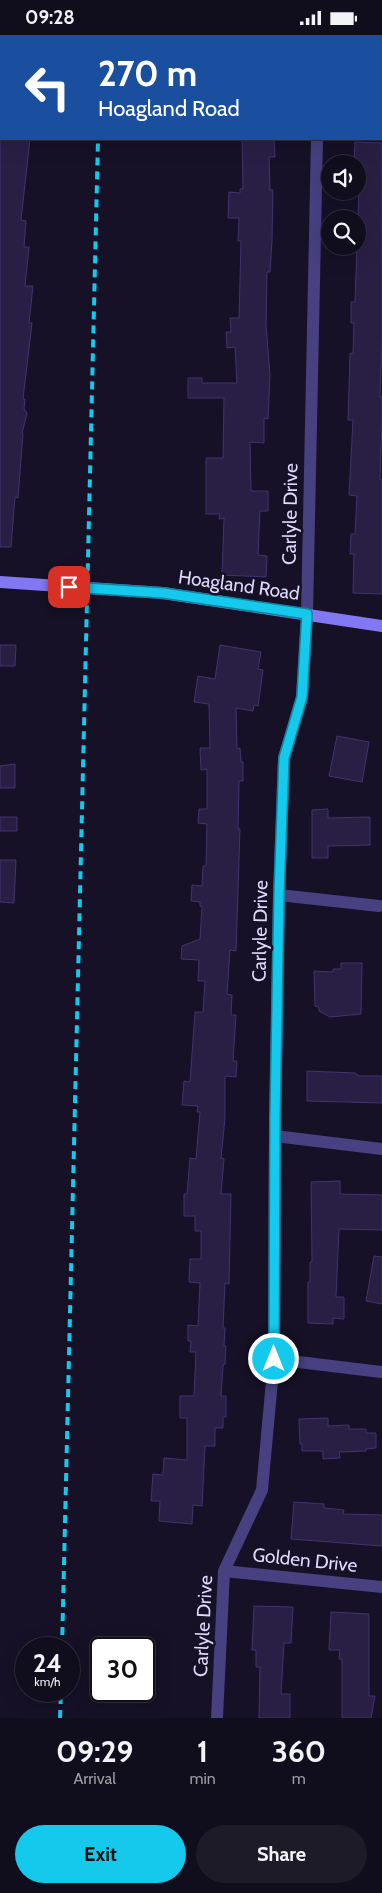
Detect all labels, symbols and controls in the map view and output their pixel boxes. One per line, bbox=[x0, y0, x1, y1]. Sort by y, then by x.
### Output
text: 09:28 bbox=[25, 6, 75, 29]
text: 270 m bbox=[98, 52, 197, 95]
icon: left bbox=[15, 55, 80, 120]
text: Hoagland Road bbox=[98, 95, 240, 122]
map controls bbox=[321, 155, 366, 255]
button: sound bbox=[321, 155, 366, 200]
button: search bbox=[321, 210, 366, 255]
street label: Carlyle Drive bbox=[278, 463, 302, 565]
street label: Hoagland Road bbox=[177, 565, 301, 605]
pin bbox=[48, 566, 90, 608]
icon: arrive bbox=[55, 573, 83, 601]
street label: Carlyle Drive bbox=[248, 880, 272, 982]
position arrow bbox=[247, 1332, 299, 1384]
street label: Golden Drive bbox=[251, 1543, 359, 1577]
street label: Carlyle Drive bbox=[189, 1574, 217, 1677]
speed limit sign: 30 bbox=[90, 1637, 155, 1702]
text: 24 bbox=[33, 1648, 62, 1678]
text: km/h bbox=[34, 1674, 61, 1689]
text: 09:29 bbox=[56, 1733, 133, 1770]
text: 1 bbox=[197, 1733, 208, 1770]
text: 360 bbox=[272, 1733, 326, 1770]
text: Arrival bbox=[73, 1769, 116, 1788]
text: min bbox=[189, 1769, 216, 1788]
text: m bbox=[292, 1769, 306, 1788]
button: Exit bbox=[15, 1825, 186, 1883]
button: Share bbox=[196, 1825, 367, 1883]

